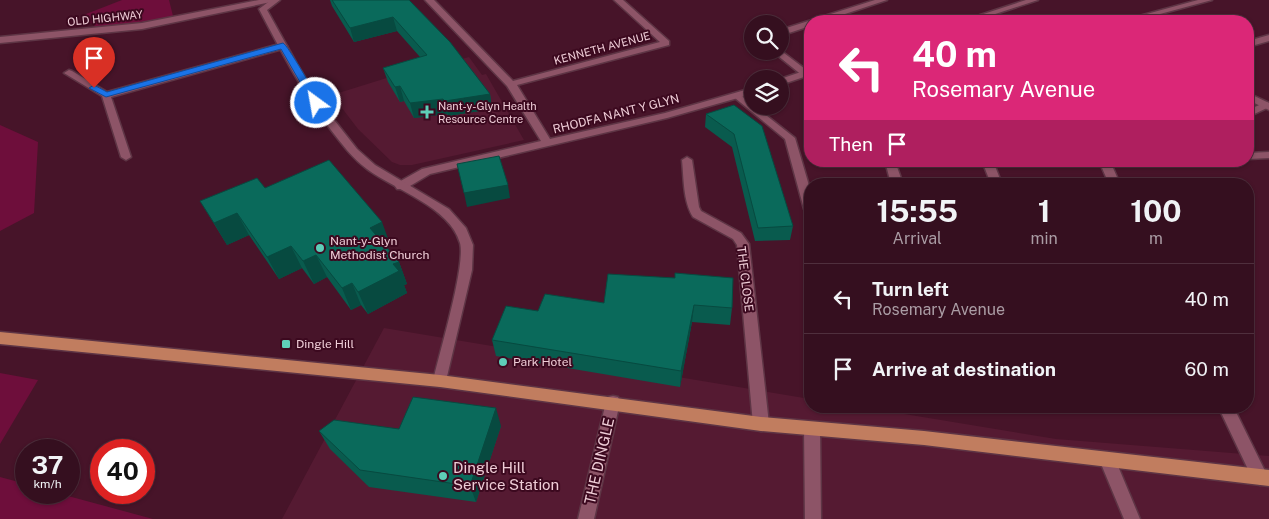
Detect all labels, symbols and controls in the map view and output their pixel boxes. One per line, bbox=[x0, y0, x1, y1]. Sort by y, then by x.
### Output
street label: OLD HIGHWAY bbox=[67, 8, 144, 28]
map controls bbox=[744, 15, 789, 115]
button: search bbox=[744, 15, 789, 60]
street label: KENNETH AVENUE bbox=[553, 29, 652, 67]
text: 40 m bbox=[912, 34, 997, 75]
icon: left bbox=[829, 35, 894, 100]
pin bbox=[73, 37, 115, 88]
icon: arrive bbox=[80, 44, 108, 72]
button: layers bbox=[744, 70, 789, 115]
position arrow bbox=[289, 76, 341, 128]
text: Rosemary Avenue bbox=[912, 76, 1095, 102]
street label: RHODFA NANT Y GLYN bbox=[551, 91, 681, 137]
place label: Nant-y-Glyn Health Resource Centre bbox=[438, 100, 537, 125]
marker: Nant-y-Glyn Health Resource Centre bbox=[420, 105, 434, 119]
icon: arrive bbox=[883, 130, 911, 158]
text: Then bbox=[829, 133, 873, 155]
text: 15:55 bbox=[876, 193, 958, 229]
text: 1 bbox=[1038, 193, 1051, 229]
text: 100 bbox=[1130, 193, 1182, 229]
text: Arrival bbox=[893, 229, 942, 248]
text: min bbox=[1031, 229, 1058, 248]
text: m bbox=[1149, 229, 1163, 248]
place label: Nant-y-Glyn Methodist Church bbox=[330, 234, 429, 262]
marker: Nant-y-Glyn Methodist Church bbox=[314, 242, 326, 254]
street label: THE CLOSE bbox=[734, 245, 756, 313]
text: Turn left bbox=[872, 278, 949, 300]
icon: left bbox=[829, 285, 857, 313]
text: 40 m bbox=[1184, 288, 1229, 310]
text: Rosemary Avenue bbox=[872, 300, 1005, 319]
place label: Dingle Hill bbox=[296, 337, 354, 351]
marker: Dingle Hill bbox=[280, 338, 292, 350]
place label: Park Hotel bbox=[513, 355, 572, 369]
icon: arrive bbox=[829, 355, 857, 383]
marker: Park Hotel bbox=[497, 356, 509, 368]
text: Arrive at destination bbox=[872, 358, 1056, 380]
text: 60 m bbox=[1185, 358, 1229, 380]
street label: THE DINGLE bbox=[581, 416, 617, 506]
speed limit sign: 40 bbox=[90, 439, 155, 504]
text: 37 bbox=[32, 450, 63, 480]
place label: Dingle Hill Service Station bbox=[453, 459, 559, 493]
marker: Dingle Hill Service Station bbox=[437, 470, 449, 482]
text: km/h bbox=[33, 477, 62, 491]

